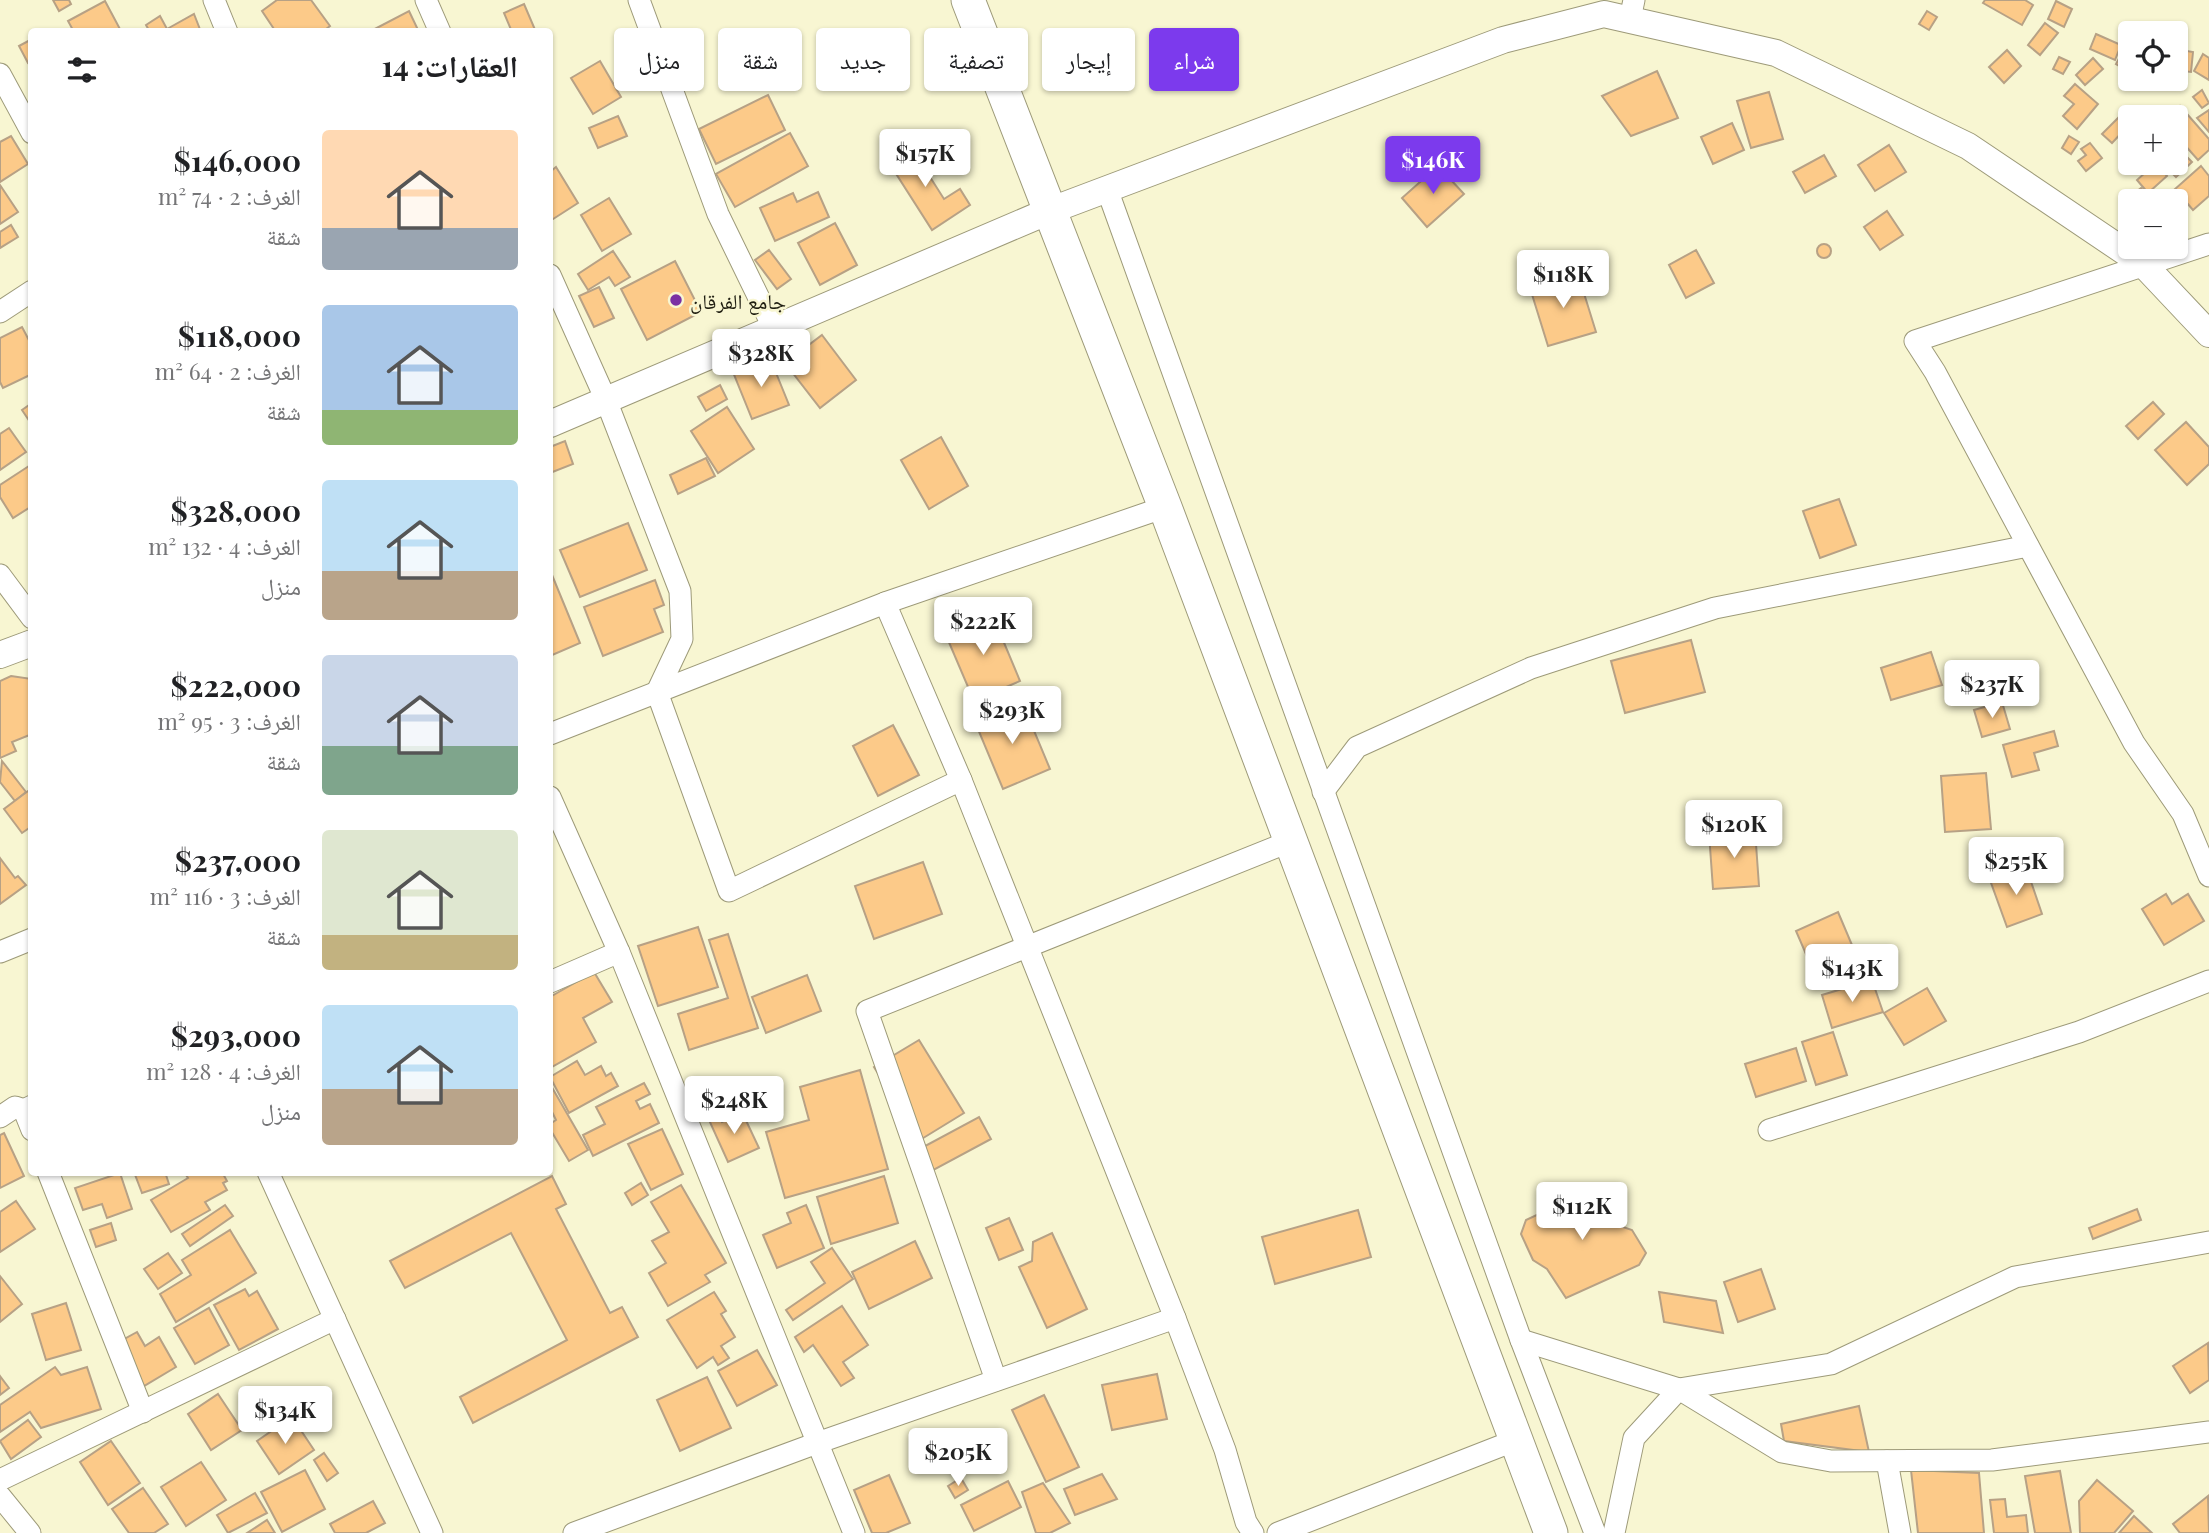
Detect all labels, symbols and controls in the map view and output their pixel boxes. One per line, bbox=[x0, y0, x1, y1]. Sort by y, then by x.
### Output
map controls bbox=[2118, 21, 2188, 259]
button: locate bbox=[2118, 21, 2188, 91]
chip: منزل bbox=[614, 28, 704, 91]
chip: شقة bbox=[718, 28, 802, 91]
chip: جديد bbox=[816, 28, 910, 91]
chip: تصفية bbox=[924, 28, 1028, 91]
chip: إيجار bbox=[1042, 28, 1135, 91]
chip: شراء bbox=[1149, 28, 1239, 91]
text: العقارات: 14 bbox=[381, 45, 518, 85]
icon: filters bbox=[63, 51, 101, 89]
button: + bbox=[2118, 105, 2188, 175]
pin: $157K bbox=[876, 130, 974, 189]
text: $157K bbox=[895, 136, 955, 167]
pin: $146K bbox=[1384, 136, 1482, 196]
text: $146,000 bbox=[173, 140, 301, 180]
text: $146K bbox=[1401, 143, 1465, 174]
icon: home bbox=[378, 158, 462, 242]
text: الغرف: 2 · 74 m² bbox=[158, 180, 301, 211]
button: − bbox=[2118, 189, 2188, 259]
text: شقة bbox=[267, 220, 301, 251]
pin: $118K bbox=[1514, 250, 1612, 310]
text: $118K bbox=[1533, 257, 1593, 288]
place label: جامع الفرقان bbox=[690, 286, 786, 315]
marker: جامع الفرقان bbox=[668, 292, 684, 308]
text: $118,000 bbox=[178, 315, 301, 355]
pin: $328K bbox=[712, 330, 810, 389]
icon: home bbox=[378, 333, 462, 417]
text: $328K bbox=[728, 336, 794, 367]
text: الغرف: 2 · 64 m² bbox=[155, 355, 301, 386]
text: شقة bbox=[267, 395, 301, 426]
text: $328,000 bbox=[171, 490, 301, 530]
icon: home bbox=[378, 508, 462, 592]
text: الغرف: 4 · 132 m² bbox=[148, 530, 301, 561]
text: منزل bbox=[261, 570, 301, 601]
pin: $222K bbox=[934, 598, 1032, 657]
text: $222K bbox=[950, 604, 1016, 635]
pin: $237K bbox=[1943, 660, 2041, 720]
text: $222,000 bbox=[171, 665, 301, 705]
text: $237K bbox=[1960, 667, 2024, 698]
icon: home bbox=[378, 683, 462, 767]
pin: $293K bbox=[963, 686, 1061, 746]
text: $293K bbox=[979, 693, 1045, 724]
text: الغرف: 3 · 95 m² bbox=[157, 705, 301, 736]
text: شقة bbox=[267, 745, 301, 776]
pin: $120K bbox=[1685, 800, 1783, 860]
text: $120K bbox=[1701, 807, 1767, 838]
pin: $255K bbox=[1967, 838, 2065, 897]
text: $237,000 bbox=[175, 840, 301, 880]
text: $255K bbox=[1985, 844, 2047, 875]
icon: home bbox=[378, 858, 462, 942]
text: الغرف: 3 · 116 m² bbox=[150, 880, 301, 911]
text: شقة bbox=[267, 920, 301, 951]
pin: $143K bbox=[1803, 944, 1901, 1004]
text: $143K bbox=[1821, 951, 1883, 982]
text: $293,000 bbox=[171, 1015, 301, 1055]
icon: home bbox=[378, 1033, 462, 1117]
text: الغرف: 4 · 128 m² bbox=[146, 1055, 301, 1086]
pin: $248K bbox=[685, 1076, 783, 1136]
text: $248K bbox=[701, 1083, 767, 1114]
text: منزل bbox=[261, 1095, 301, 1126]
pin: $112K bbox=[1533, 1182, 1631, 1242]
text: $112K bbox=[1552, 1189, 1612, 1220]
pin: $134K bbox=[236, 1386, 334, 1446]
text: $134K bbox=[254, 1393, 316, 1424]
pin: $205K bbox=[909, 1428, 1007, 1488]
text: $205K bbox=[924, 1435, 992, 1466]

